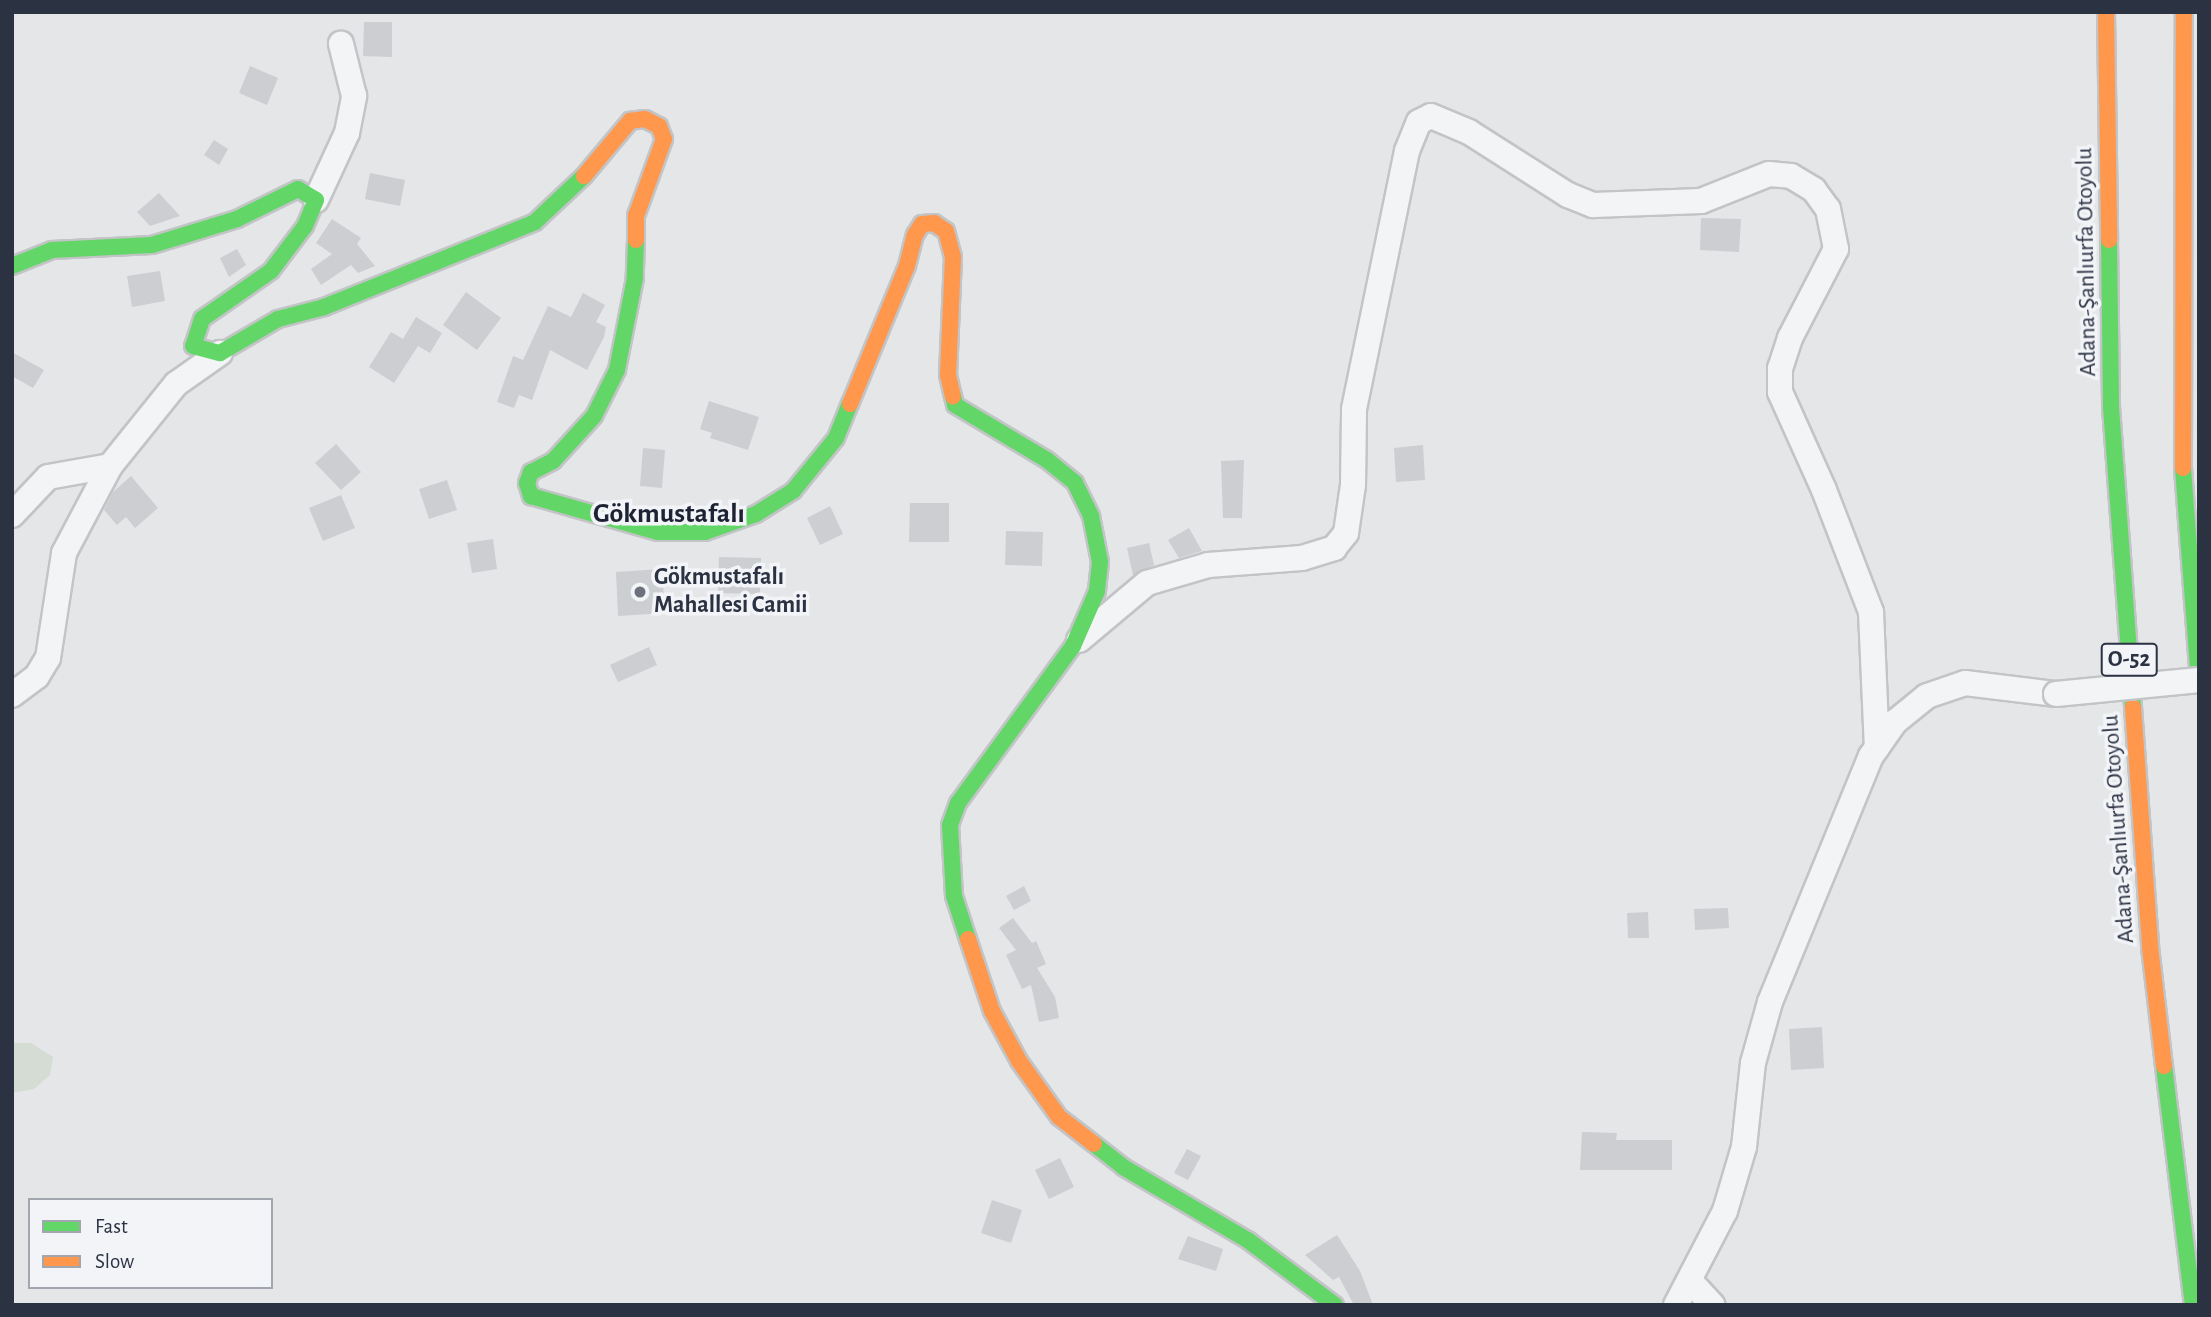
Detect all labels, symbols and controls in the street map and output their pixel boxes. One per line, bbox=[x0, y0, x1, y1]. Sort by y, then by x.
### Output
street label: Adana-Şanlıurfa Otoyolu bbox=[2071, 147, 2103, 377]
district label: Gökmustafalı bbox=[593, 497, 745, 531]
place label: Gökmustafalı Mahallesi Camii bbox=[654, 564, 808, 620]
marker: Gökmustafalı Mahallesi Camii bbox=[632, 584, 648, 600]
road number: O-52 bbox=[2099, 640, 2159, 680]
street label: Adana-Şanlıurfa Otoyolu bbox=[2097, 714, 2141, 944]
legend bbox=[28, 1198, 273, 1289]
text: Fast bbox=[95, 1216, 128, 1237]
text: Slow bbox=[95, 1251, 134, 1272]

